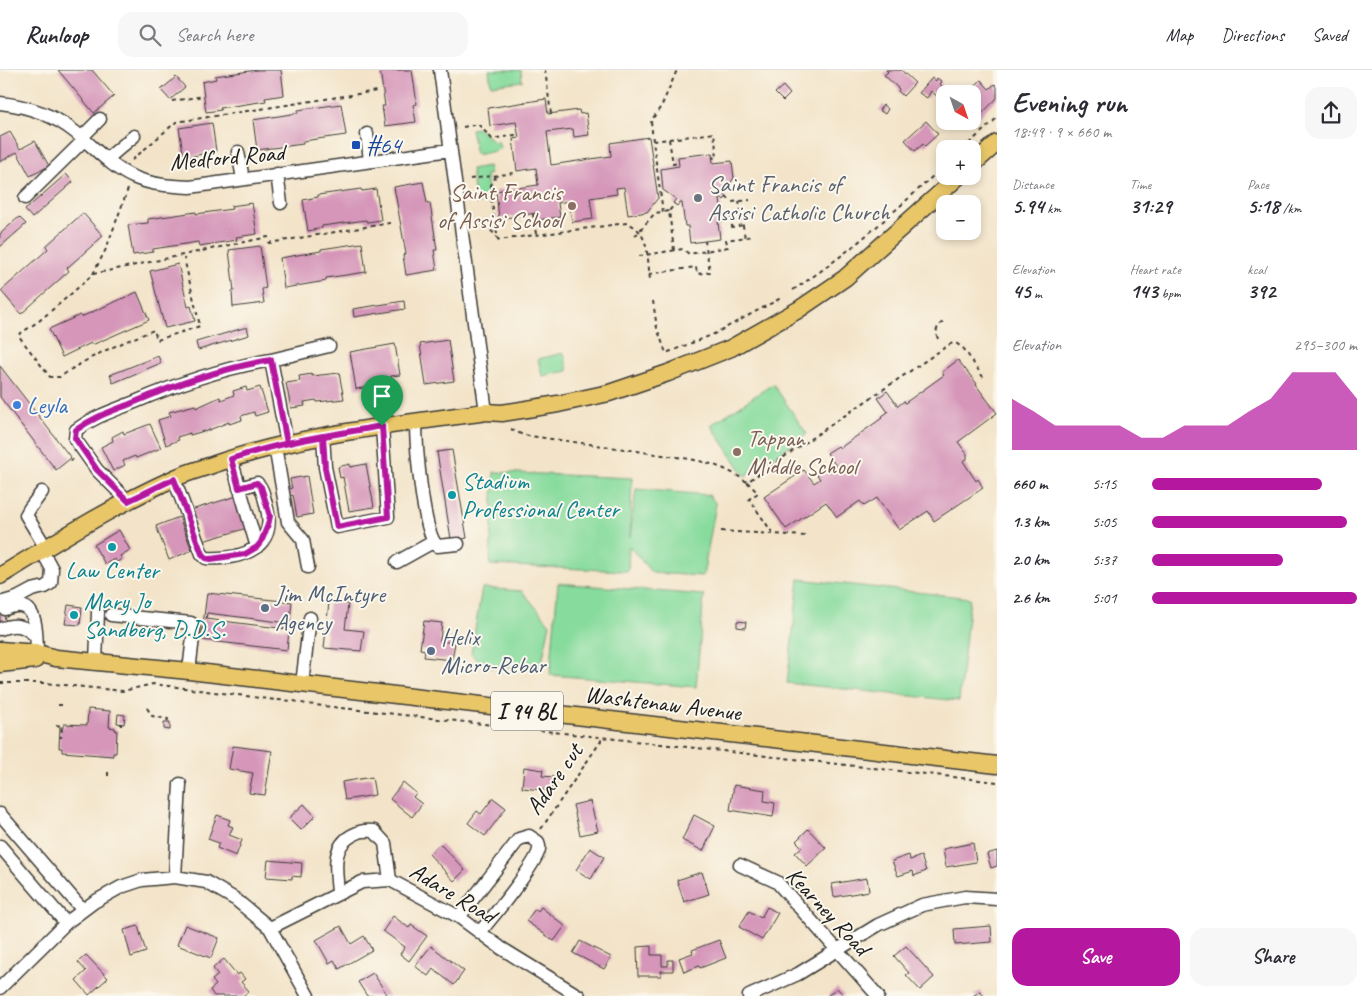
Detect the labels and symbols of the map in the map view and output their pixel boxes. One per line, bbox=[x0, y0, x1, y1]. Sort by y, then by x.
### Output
north arrow bbox=[936, 85, 981, 130]
place label: #64 bbox=[366, 130, 403, 160]
street label: Medford Road bbox=[168, 137, 289, 177]
marker: #64 bbox=[350, 139, 362, 151]
place label: Saint Francis of Assisi Catholic Church bbox=[708, 169, 891, 227]
place label: Saint Francis of Assisi School bbox=[437, 177, 566, 235]
marker: Saint Francis of Assisi Catholic Church bbox=[692, 192, 704, 204]
marker: Saint Francis of Assisi School bbox=[566, 200, 578, 212]
pin bbox=[361, 375, 403, 426]
place label: Leyla bbox=[27, 390, 68, 420]
marker: Leyla bbox=[11, 399, 23, 411]
place label: Tappan Middle School bbox=[747, 423, 861, 481]
marker: Tappan Middle School bbox=[731, 446, 743, 458]
place label: Stadium Professional Center bbox=[462, 466, 621, 524]
marker: Stadium Professional Center bbox=[446, 489, 458, 501]
marker: Law Center bbox=[106, 541, 118, 553]
place label: Law Center bbox=[65, 555, 161, 585]
place label: Jim McIntyre Agency bbox=[274, 579, 387, 637]
place label: Mary Jo Sandberg, D.D.S. bbox=[84, 586, 226, 644]
marker: Jim McIntyre Agency bbox=[259, 602, 271, 614]
marker: Mary Jo Sandberg, D.D.S. bbox=[68, 609, 80, 621]
place label: Helix Micro-Rebar bbox=[441, 622, 548, 680]
marker: Helix Micro-Rebar bbox=[425, 645, 437, 657]
street label: Washtenaw Avenue bbox=[583, 679, 745, 728]
road number: I 94 BL bbox=[491, 691, 563, 730]
street label: Adare cut bbox=[519, 736, 590, 820]
street label: Adare Road bbox=[404, 856, 505, 932]
street label: Kearney Road bbox=[780, 861, 879, 964]

